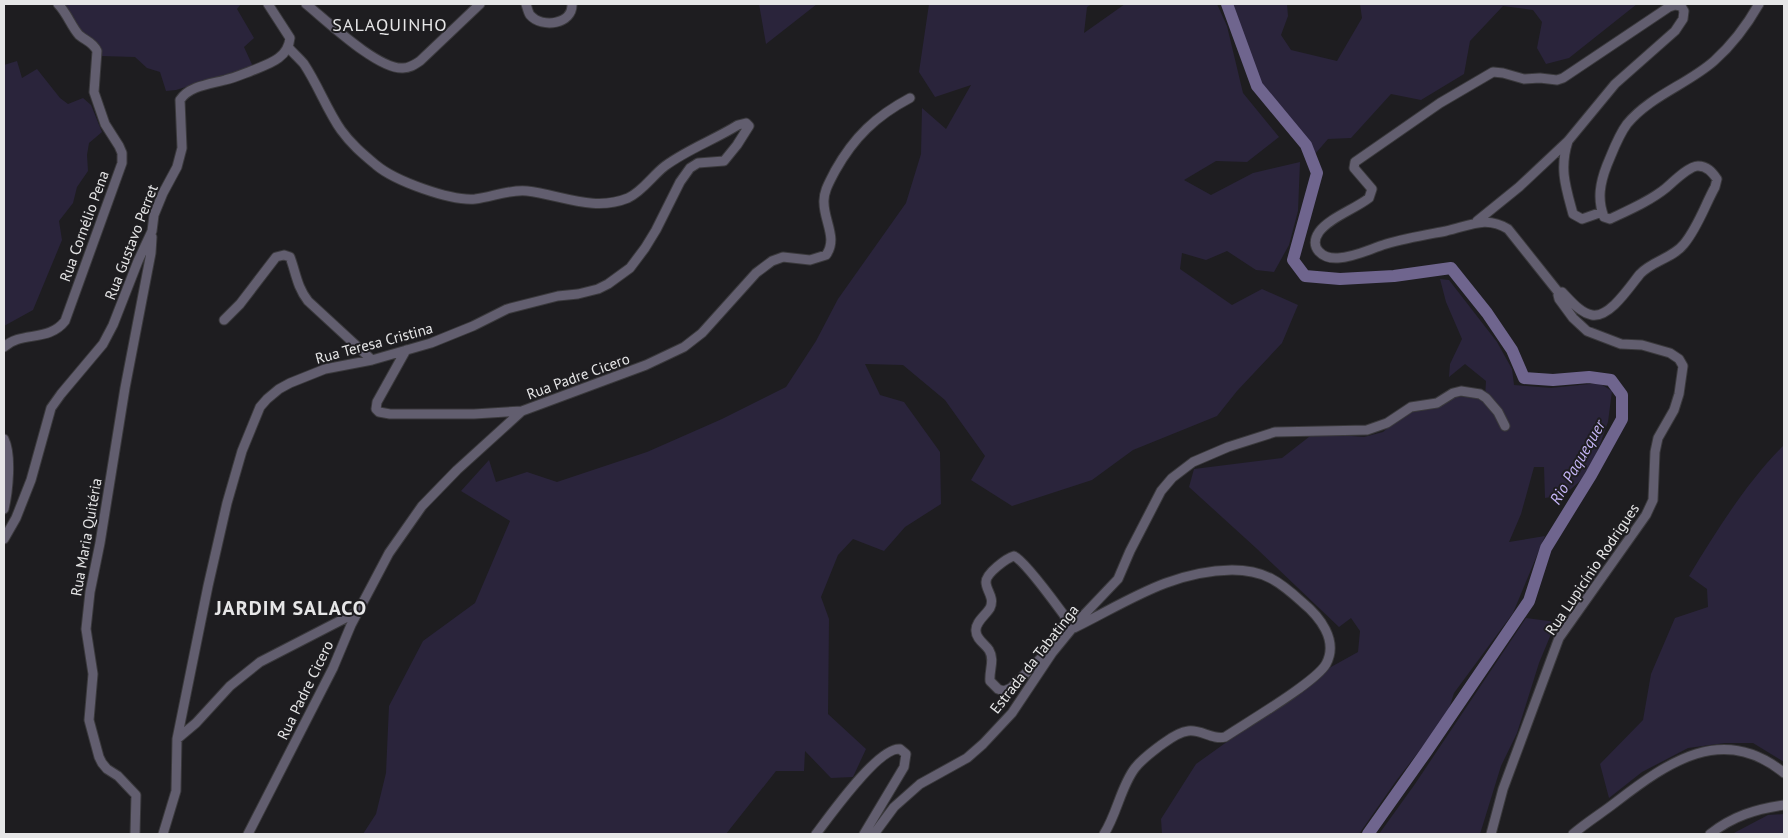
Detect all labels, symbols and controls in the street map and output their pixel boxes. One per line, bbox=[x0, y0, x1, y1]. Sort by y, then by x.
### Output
district label: SALAQUINHO bbox=[332, 13, 448, 36]
street label: Rua Cornélio Pena bbox=[55, 168, 113, 284]
street label: Rua Gustavo Perret bbox=[100, 182, 162, 302]
street label: Rua Teresa Cristina bbox=[313, 318, 435, 368]
street label: Rua Padre Cicero bbox=[524, 349, 632, 403]
water label: Rio Paquequer bbox=[1545, 415, 1610, 508]
street label: Rua Maria Quitéria bbox=[66, 476, 106, 598]
street label: Rua Lupicínio Rodrigues bbox=[1541, 500, 1643, 638]
district label: JARDIM SALACO bbox=[214, 595, 367, 621]
street label: Estrada da Tabatinga bbox=[986, 601, 1082, 717]
street label: Rua Padre Cicero bbox=[273, 637, 337, 743]

